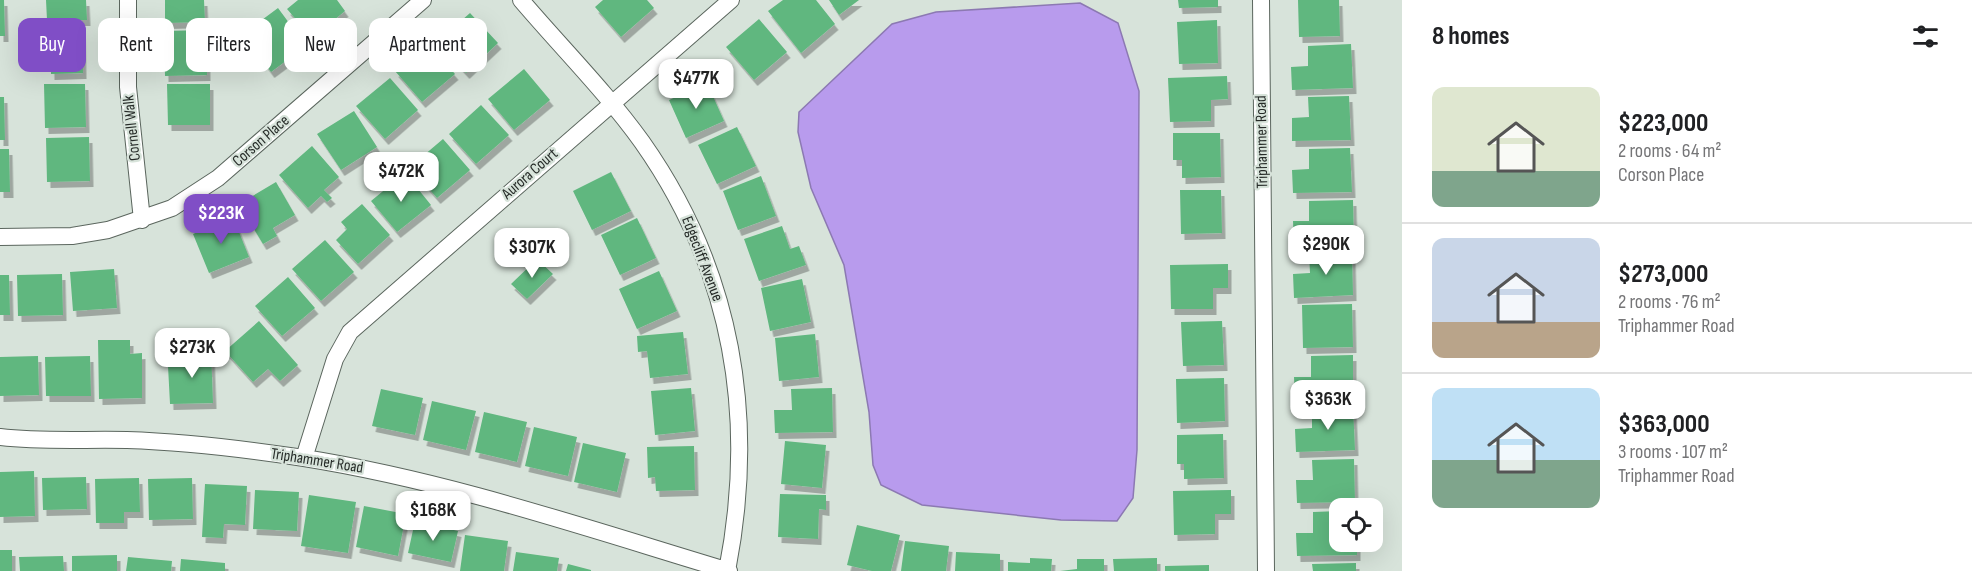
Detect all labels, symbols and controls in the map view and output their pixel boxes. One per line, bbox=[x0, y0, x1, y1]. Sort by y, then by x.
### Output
chip: Buy bbox=[18, 18, 86, 72]
chip: Rent bbox=[98, 18, 174, 72]
chip: Filters bbox=[186, 18, 272, 72]
chip: New bbox=[284, 18, 357, 72]
chip: Apartment bbox=[369, 18, 487, 72]
icon: filters bbox=[1909, 20, 1942, 53]
text: 8 homes bbox=[1432, 21, 1510, 52]
pin: $477K bbox=[654, 59, 738, 110]
text: $477K bbox=[673, 66, 719, 90]
street label: Cornell Walk bbox=[119, 94, 145, 162]
street label: Triphammer Road bbox=[1252, 95, 1272, 189]
text: $223,000 bbox=[1618, 108, 1708, 139]
street label: Corson Place bbox=[229, 111, 293, 171]
icon: home bbox=[1480, 111, 1552, 183]
text: 2 rooms · 64 m² bbox=[1618, 139, 1722, 163]
street label: Aurora Court bbox=[497, 144, 562, 204]
pin: $472K bbox=[359, 152, 443, 203]
text: $472K bbox=[378, 159, 424, 183]
text: Corson Place bbox=[1618, 163, 1704, 187]
pin: $223K bbox=[179, 194, 263, 245]
text: $223K bbox=[198, 201, 244, 225]
street label: Edgecliff Avenue bbox=[677, 214, 727, 304]
pin: $290K bbox=[1284, 225, 1368, 276]
pin: $307K bbox=[490, 228, 574, 279]
text: $290K bbox=[1302, 232, 1350, 256]
text: $307K bbox=[508, 235, 556, 259]
text: $273,000 bbox=[1618, 259, 1708, 290]
icon: home bbox=[1480, 262, 1552, 334]
text: 2 rooms · 76 m² bbox=[1618, 290, 1721, 314]
text: Triphammer Road bbox=[1618, 314, 1735, 338]
pin: $273K bbox=[150, 328, 234, 379]
text: $273K bbox=[169, 335, 215, 359]
pin: $363K bbox=[1286, 380, 1370, 431]
text: $363K bbox=[1304, 387, 1352, 411]
text: $363,000 bbox=[1618, 409, 1710, 440]
icon: home bbox=[1480, 412, 1552, 484]
text: 3 rooms · 107 m² bbox=[1618, 440, 1728, 464]
street label: Triphammer Road bbox=[269, 444, 365, 478]
text: Triphammer Road bbox=[1618, 464, 1735, 488]
pin: $168K bbox=[391, 491, 475, 542]
text: $168K bbox=[410, 498, 456, 522]
map controls bbox=[1329, 498, 1383, 552]
button: locate bbox=[1329, 498, 1383, 552]

